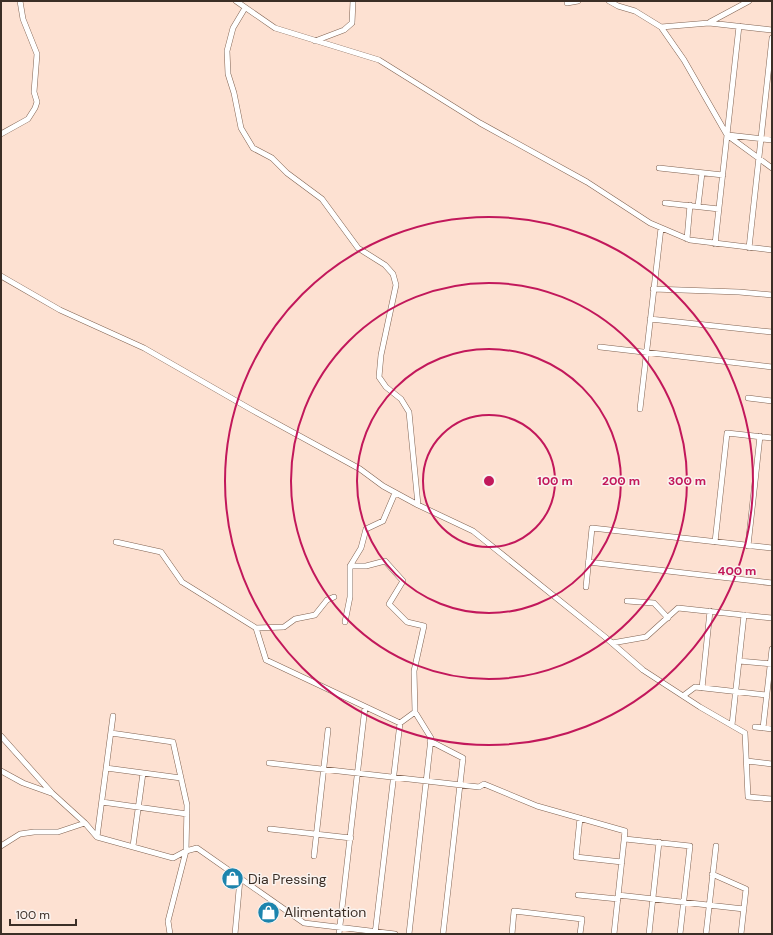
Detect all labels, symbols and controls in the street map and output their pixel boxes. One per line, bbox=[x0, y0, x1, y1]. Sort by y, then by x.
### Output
text: 100 m bbox=[537, 473, 573, 489]
text: 200 m bbox=[602, 473, 640, 489]
text: 300 m bbox=[668, 473, 706, 489]
centre of rings bbox=[482, 474, 496, 488]
text: 400 m bbox=[718, 563, 756, 579]
shop icon: Dia Pressing bbox=[219, 866, 245, 892]
place label: Dia Pressing bbox=[248, 870, 327, 888]
shop icon: Alimentation bbox=[256, 899, 282, 925]
scale bar bbox=[10, 901, 76, 927]
place label: Alimentation bbox=[284, 903, 366, 921]
text: 100 m bbox=[16, 907, 50, 923]

